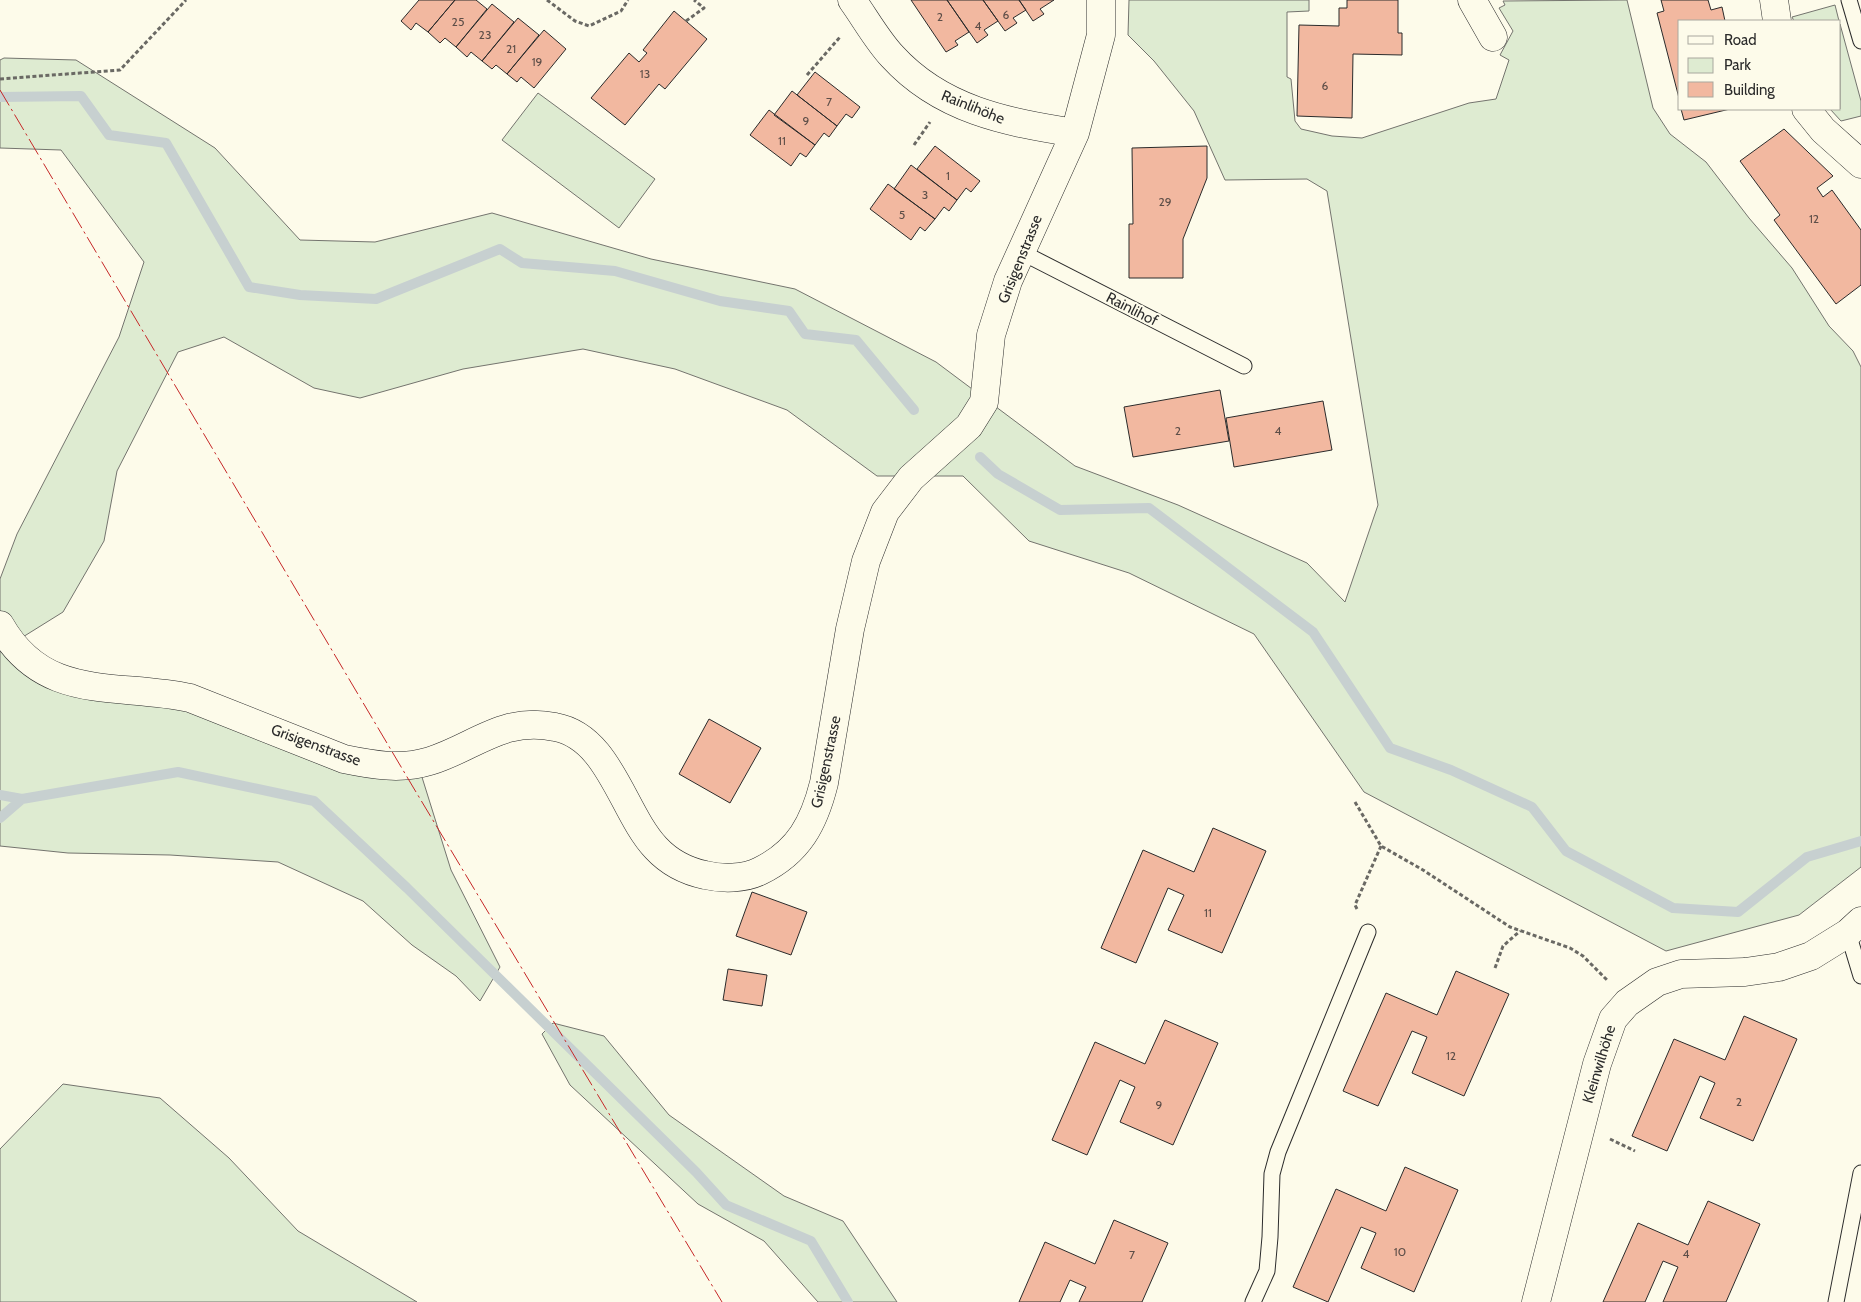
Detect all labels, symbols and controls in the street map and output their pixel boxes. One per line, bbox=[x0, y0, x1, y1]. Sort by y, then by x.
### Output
house number: 6 bbox=[1003, 7, 1010, 22]
house number: 2 bbox=[937, 9, 943, 24]
house number: 25 bbox=[452, 14, 464, 29]
house number: 4 bbox=[975, 18, 982, 33]
legend bbox=[1678, 20, 1841, 110]
house number: 23 bbox=[479, 27, 491, 42]
text: Road bbox=[1724, 31, 1757, 49]
house number: 21 bbox=[506, 41, 516, 56]
house number: 19 bbox=[532, 54, 543, 69]
text: Park bbox=[1724, 56, 1751, 74]
house number: 13 bbox=[640, 66, 650, 81]
house number: 6 bbox=[1322, 78, 1329, 93]
text: Building bbox=[1724, 81, 1775, 99]
street label: Rainlihöhe bbox=[939, 86, 1008, 128]
house number: 7 bbox=[826, 94, 832, 109]
house number: 9 bbox=[803, 113, 810, 128]
house number: 11 bbox=[778, 133, 786, 148]
house number: 1 bbox=[946, 168, 950, 183]
house number: 3 bbox=[922, 187, 928, 202]
house number: 29 bbox=[1158, 194, 1172, 209]
house number: 5 bbox=[899, 207, 905, 222]
house number: 12 bbox=[1809, 211, 1819, 226]
street label: Grisigenstrasse bbox=[994, 212, 1046, 306]
street label: Rainlihof bbox=[1103, 288, 1161, 330]
house number: 2 bbox=[1175, 423, 1181, 438]
house number: 4 bbox=[1275, 423, 1282, 438]
street label: Grisigenstrasse bbox=[807, 714, 845, 810]
street label: Grisigenstrasse bbox=[269, 720, 364, 770]
house number: 11 bbox=[1204, 905, 1212, 920]
street label: Kleinwilhöhe bbox=[1579, 1022, 1620, 1105]
house number: 12 bbox=[1446, 1048, 1456, 1063]
house number: 2 bbox=[1736, 1094, 1742, 1109]
house number: 9 bbox=[1156, 1097, 1163, 1112]
house number: 10 bbox=[1394, 1244, 1406, 1259]
house number: 4 bbox=[1683, 1246, 1690, 1261]
house number: 7 bbox=[1129, 1247, 1135, 1262]

